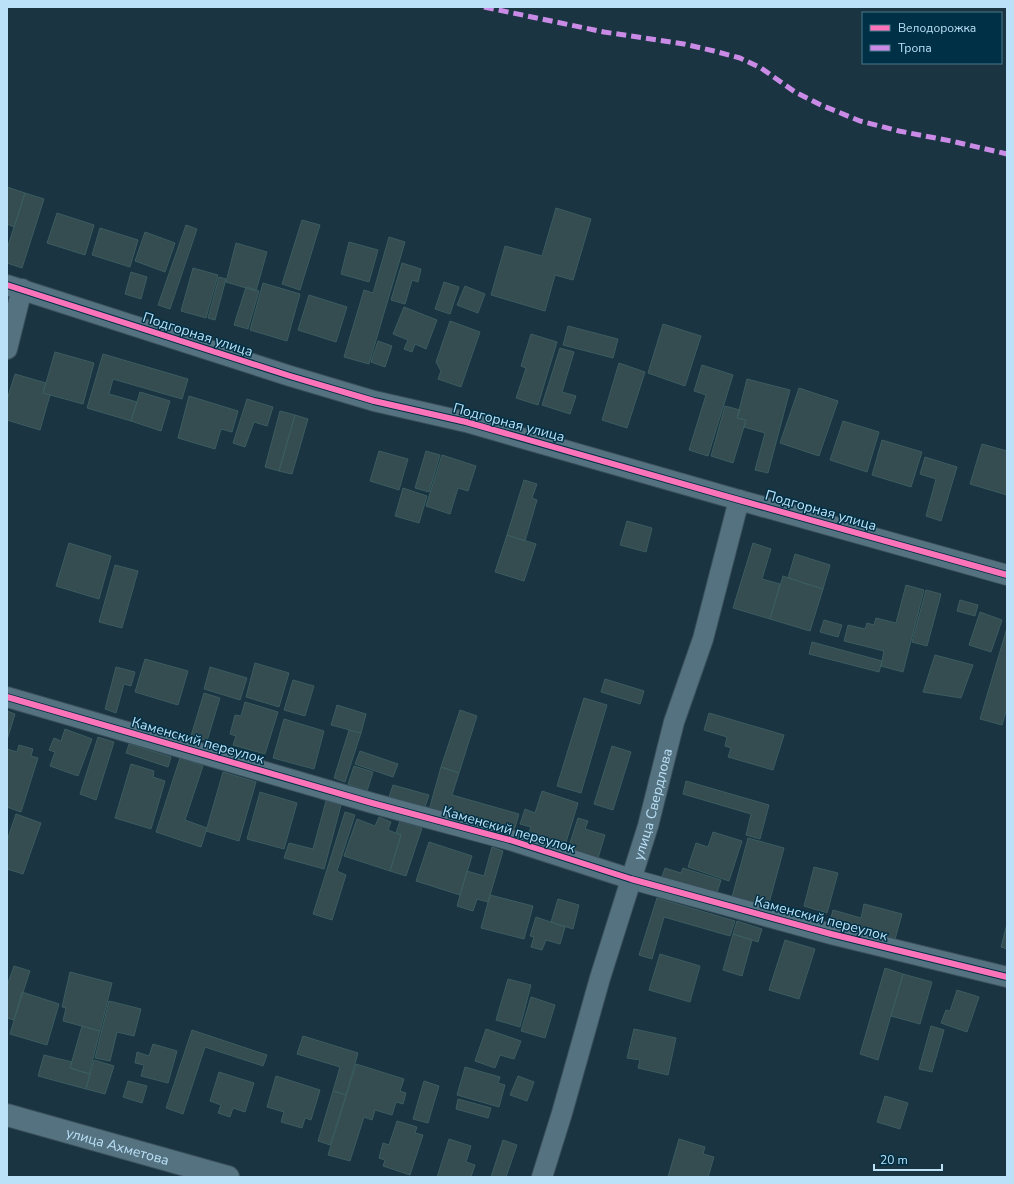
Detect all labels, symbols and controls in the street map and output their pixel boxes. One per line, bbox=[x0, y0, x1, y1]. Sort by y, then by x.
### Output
legend bbox=[862, 12, 1002, 64]
text: Велодорожка bbox=[898, 20, 976, 36]
text: Тропа bbox=[898, 40, 932, 56]
street label: Подгорная улица bbox=[140, 308, 256, 361]
street label: Подгорная улица bbox=[451, 398, 567, 447]
street label: Подгорная улица bbox=[763, 485, 879, 535]
street label: Каменский переулок bbox=[129, 712, 267, 769]
street label: улица Свердлова bbox=[629, 746, 677, 863]
street label: Каменский переулок bbox=[440, 801, 578, 858]
street label: Каменский переулок bbox=[752, 892, 890, 946]
street label: улица Ахметова bbox=[64, 1123, 171, 1170]
scale bar bbox=[874, 1146, 942, 1172]
text: 20 m bbox=[880, 1152, 908, 1168]

